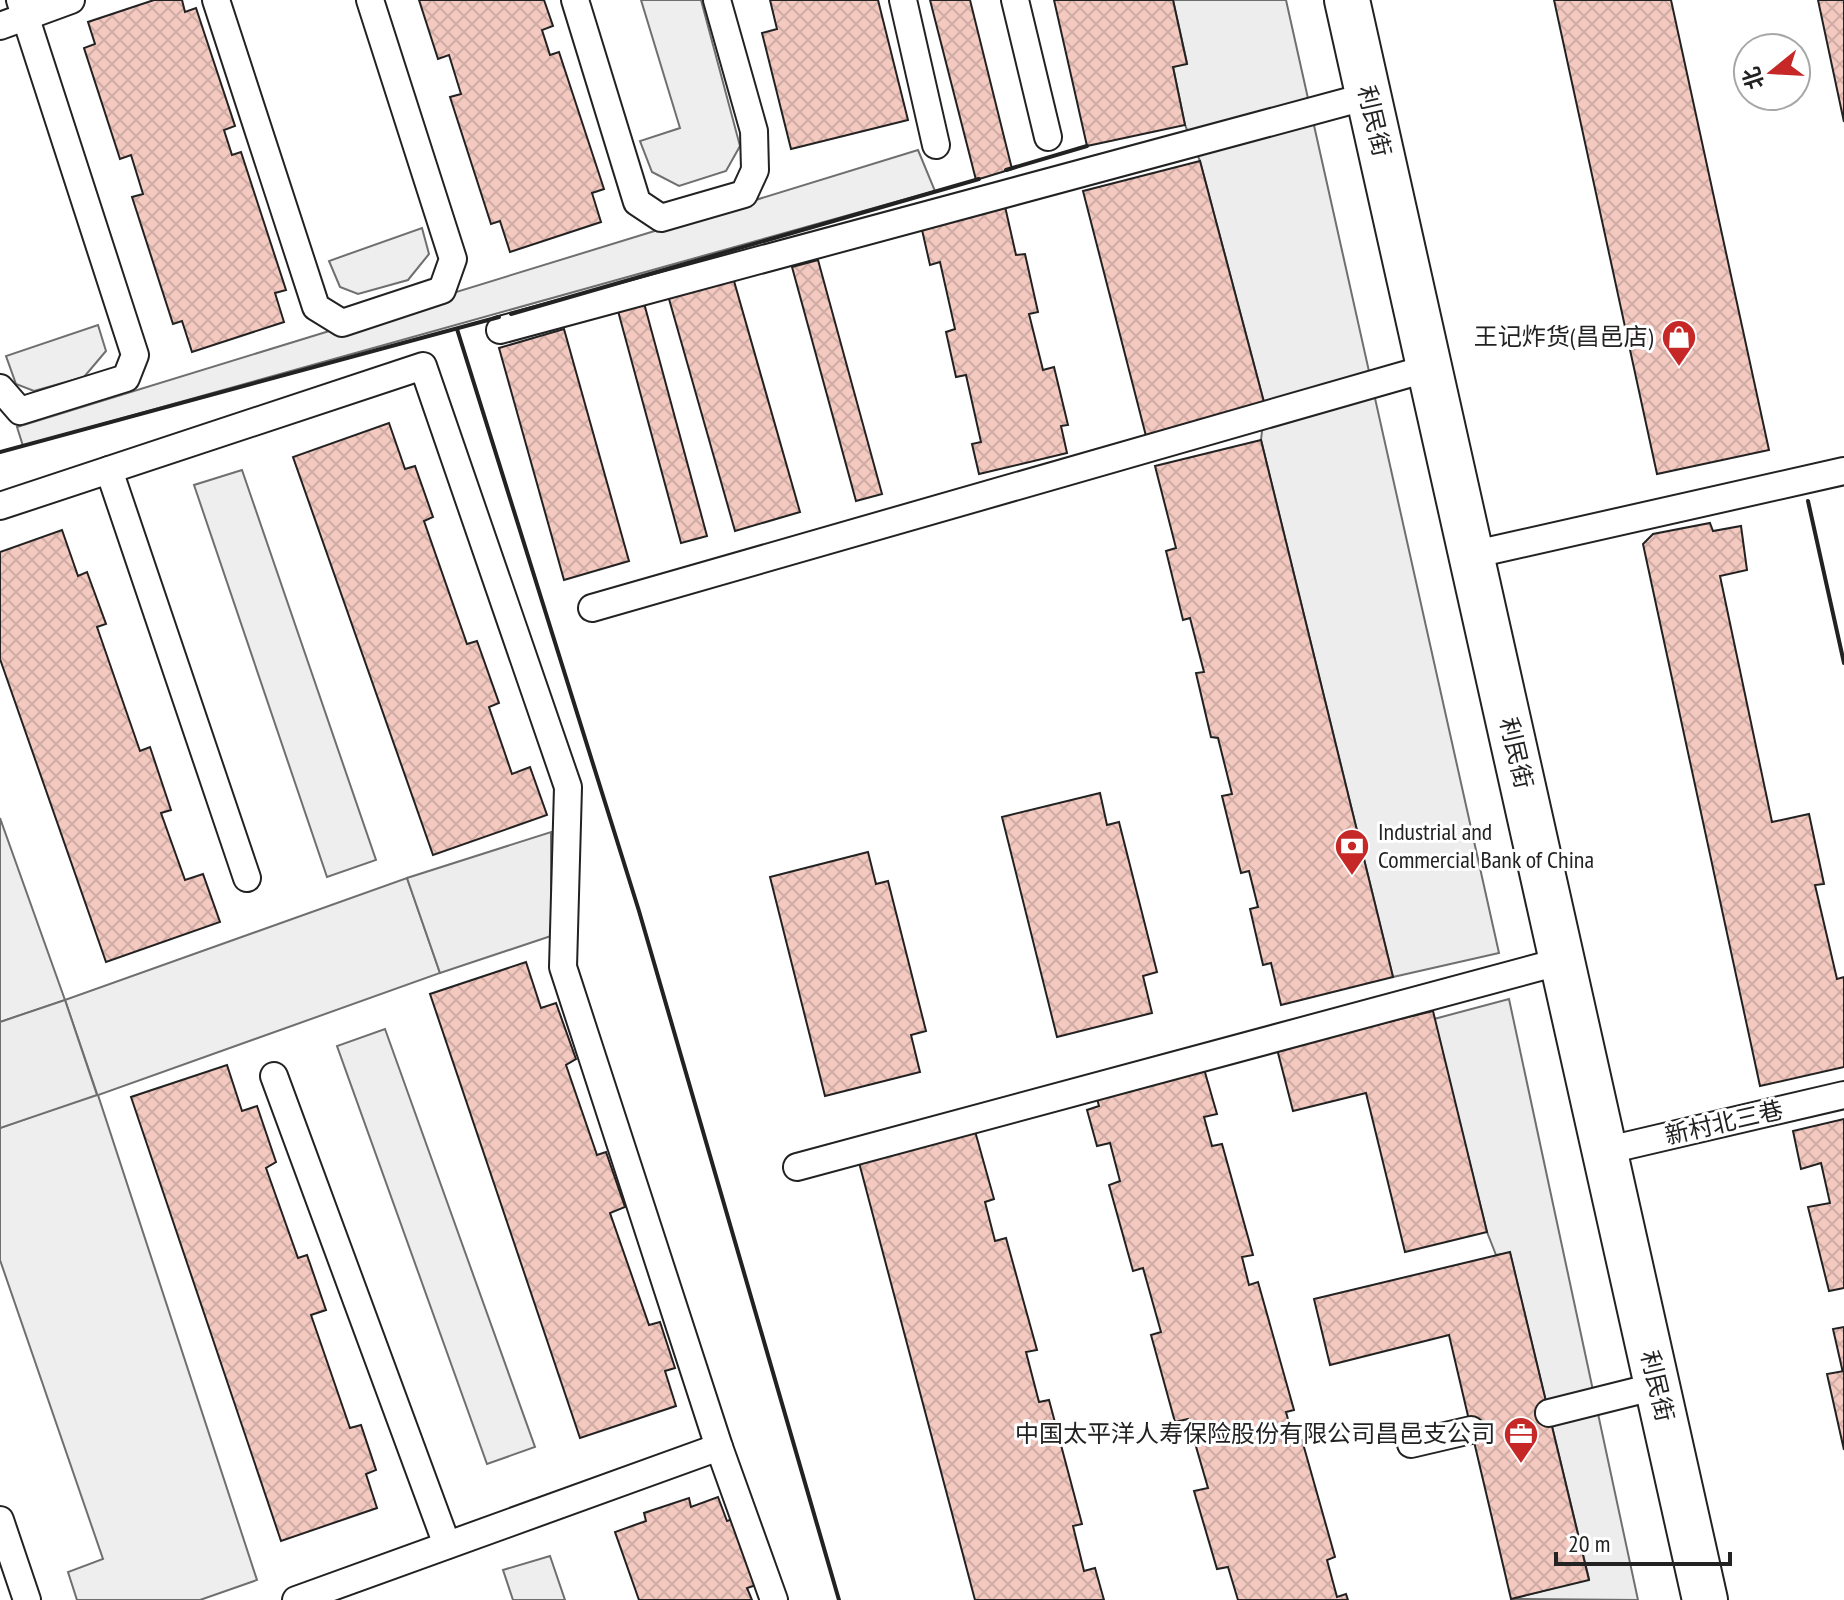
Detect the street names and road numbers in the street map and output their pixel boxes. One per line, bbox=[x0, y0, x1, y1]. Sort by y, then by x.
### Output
street label: 利民街 bbox=[1351, 82, 1398, 159]
street label: 利民街 bbox=[1493, 714, 1540, 791]
street label: 新村北三巷 bbox=[1662, 1094, 1786, 1151]
street label: 利民街 bbox=[1634, 1347, 1681, 1424]

